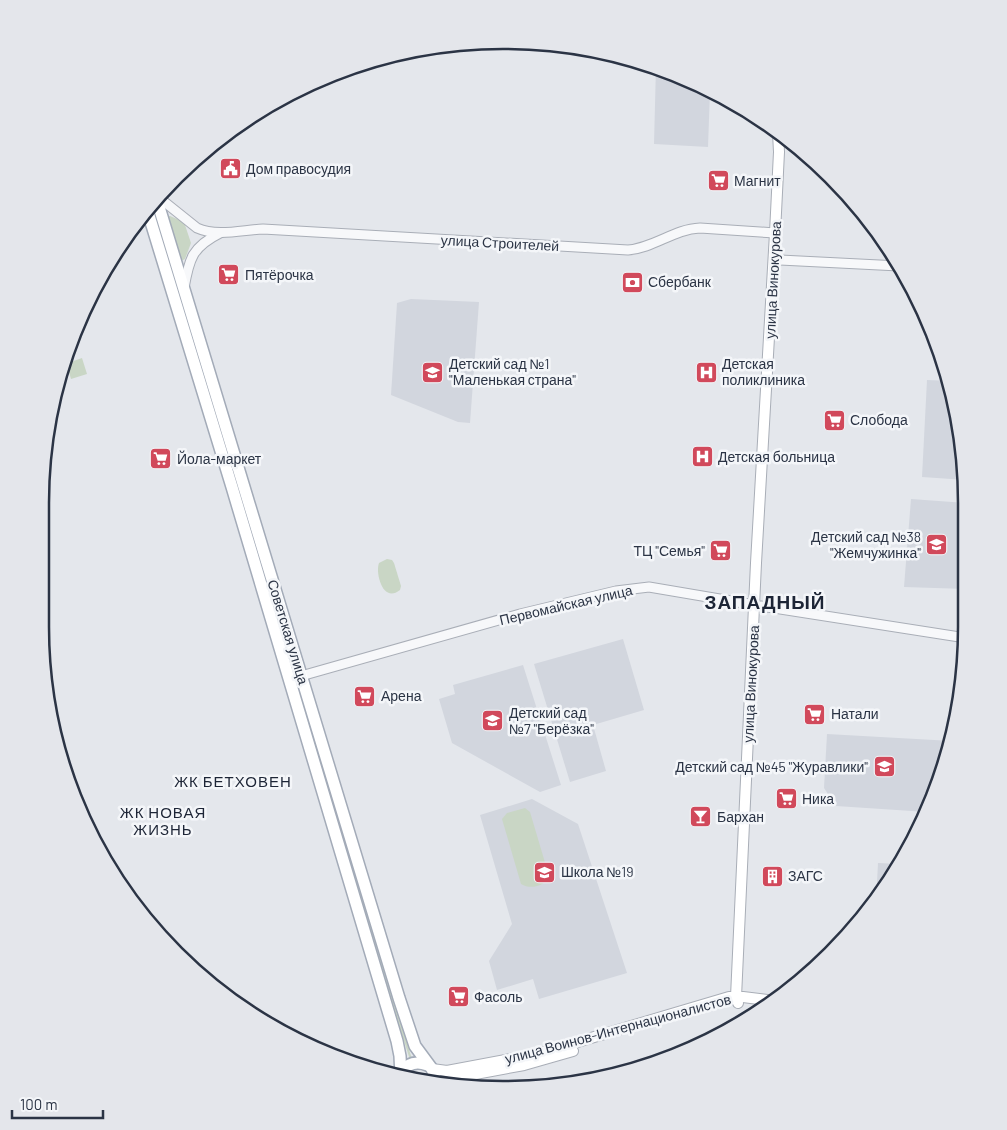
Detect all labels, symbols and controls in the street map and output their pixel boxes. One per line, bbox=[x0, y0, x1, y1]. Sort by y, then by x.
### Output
public building icon: Дом правосудия bbox=[218, 157, 242, 181]
place label: Дом правосудия bbox=[246, 160, 351, 177]
supermarket icon: Магнит bbox=[706, 169, 730, 193]
place label: Магнит bbox=[734, 172, 781, 189]
street label: улица Винокурова bbox=[761, 221, 784, 339]
street label: улица Строителей bbox=[440, 231, 560, 254]
supermarket icon: Пятёрочка bbox=[217, 263, 241, 287]
place label: Пятёрочка bbox=[245, 266, 314, 283]
bank icon: Сбербанк bbox=[620, 270, 644, 294]
place label: Сбербанк bbox=[648, 273, 712, 290]
place label: Детский сад №1 "Маленькая страна" bbox=[449, 355, 576, 388]
place label: Детская поликлиника bbox=[722, 355, 805, 388]
school or university icon: Детский сад №1 "Маленькая страна" bbox=[421, 360, 445, 384]
hospital icon: Детская поликлиника bbox=[694, 360, 718, 384]
supermarket icon: Слобода bbox=[822, 408, 846, 432]
place label: Слобода bbox=[850, 411, 908, 428]
hospital icon: Детская больница bbox=[690, 445, 714, 469]
supermarket icon: Йола-маркет bbox=[149, 447, 173, 471]
place label: Детская больница bbox=[718, 448, 835, 465]
place label: Йола-маркет bbox=[177, 450, 262, 467]
place label: Детский сад №38 "Жемчужинка" bbox=[811, 528, 921, 561]
school or university icon: Детский сад №38 "Жемчужинка" bbox=[925, 533, 949, 557]
supermarket icon: ТЦ "Семья" bbox=[709, 539, 733, 563]
place label: ТЦ "Семья" bbox=[634, 542, 705, 559]
street label: Советская улица bbox=[264, 577, 313, 687]
street label: Первомайская улица bbox=[498, 581, 634, 628]
district label: ЗАПАДНЫЙ bbox=[705, 590, 825, 613]
street label: улица Винокурова bbox=[739, 625, 762, 743]
supermarket icon: Арена bbox=[353, 684, 377, 708]
place label: Арена bbox=[381, 687, 422, 704]
supermarket icon: Натали bbox=[803, 702, 827, 726]
place label: Детский сад №7 "Берёзка" bbox=[509, 704, 594, 737]
place label: Натали bbox=[831, 705, 879, 722]
school or university icon: Детский сад №7 "Берёзка" bbox=[481, 709, 505, 733]
school or university icon: Детский сад №45 "Журавлики" bbox=[872, 755, 896, 779]
place label: Детский сад №45 "Журавлики" bbox=[675, 758, 868, 775]
district label: ЖК БЕТХОВЕН bbox=[174, 772, 292, 790]
supermarket icon: Ника bbox=[774, 787, 798, 811]
place label: Ника bbox=[802, 790, 834, 807]
district label: ЖК НОВАЯ ЖИЗНЬ bbox=[120, 803, 206, 838]
bar icon: Бархан bbox=[689, 805, 713, 829]
place label: Бархан bbox=[717, 808, 764, 825]
school or university icon: Школа №19 bbox=[533, 860, 557, 884]
place label: Школа №19 bbox=[561, 863, 634, 880]
building icon: ЗАГС bbox=[760, 864, 784, 888]
place label: ЗАГС bbox=[788, 867, 823, 884]
supermarket icon: Фасоль bbox=[446, 985, 470, 1009]
place label: Фасоль bbox=[474, 988, 523, 1005]
street label: улица Воинов-Интернационалистов bbox=[503, 990, 733, 1067]
scale bar bbox=[12, 1088, 104, 1120]
text: 100 m bbox=[20, 1095, 58, 1113]

